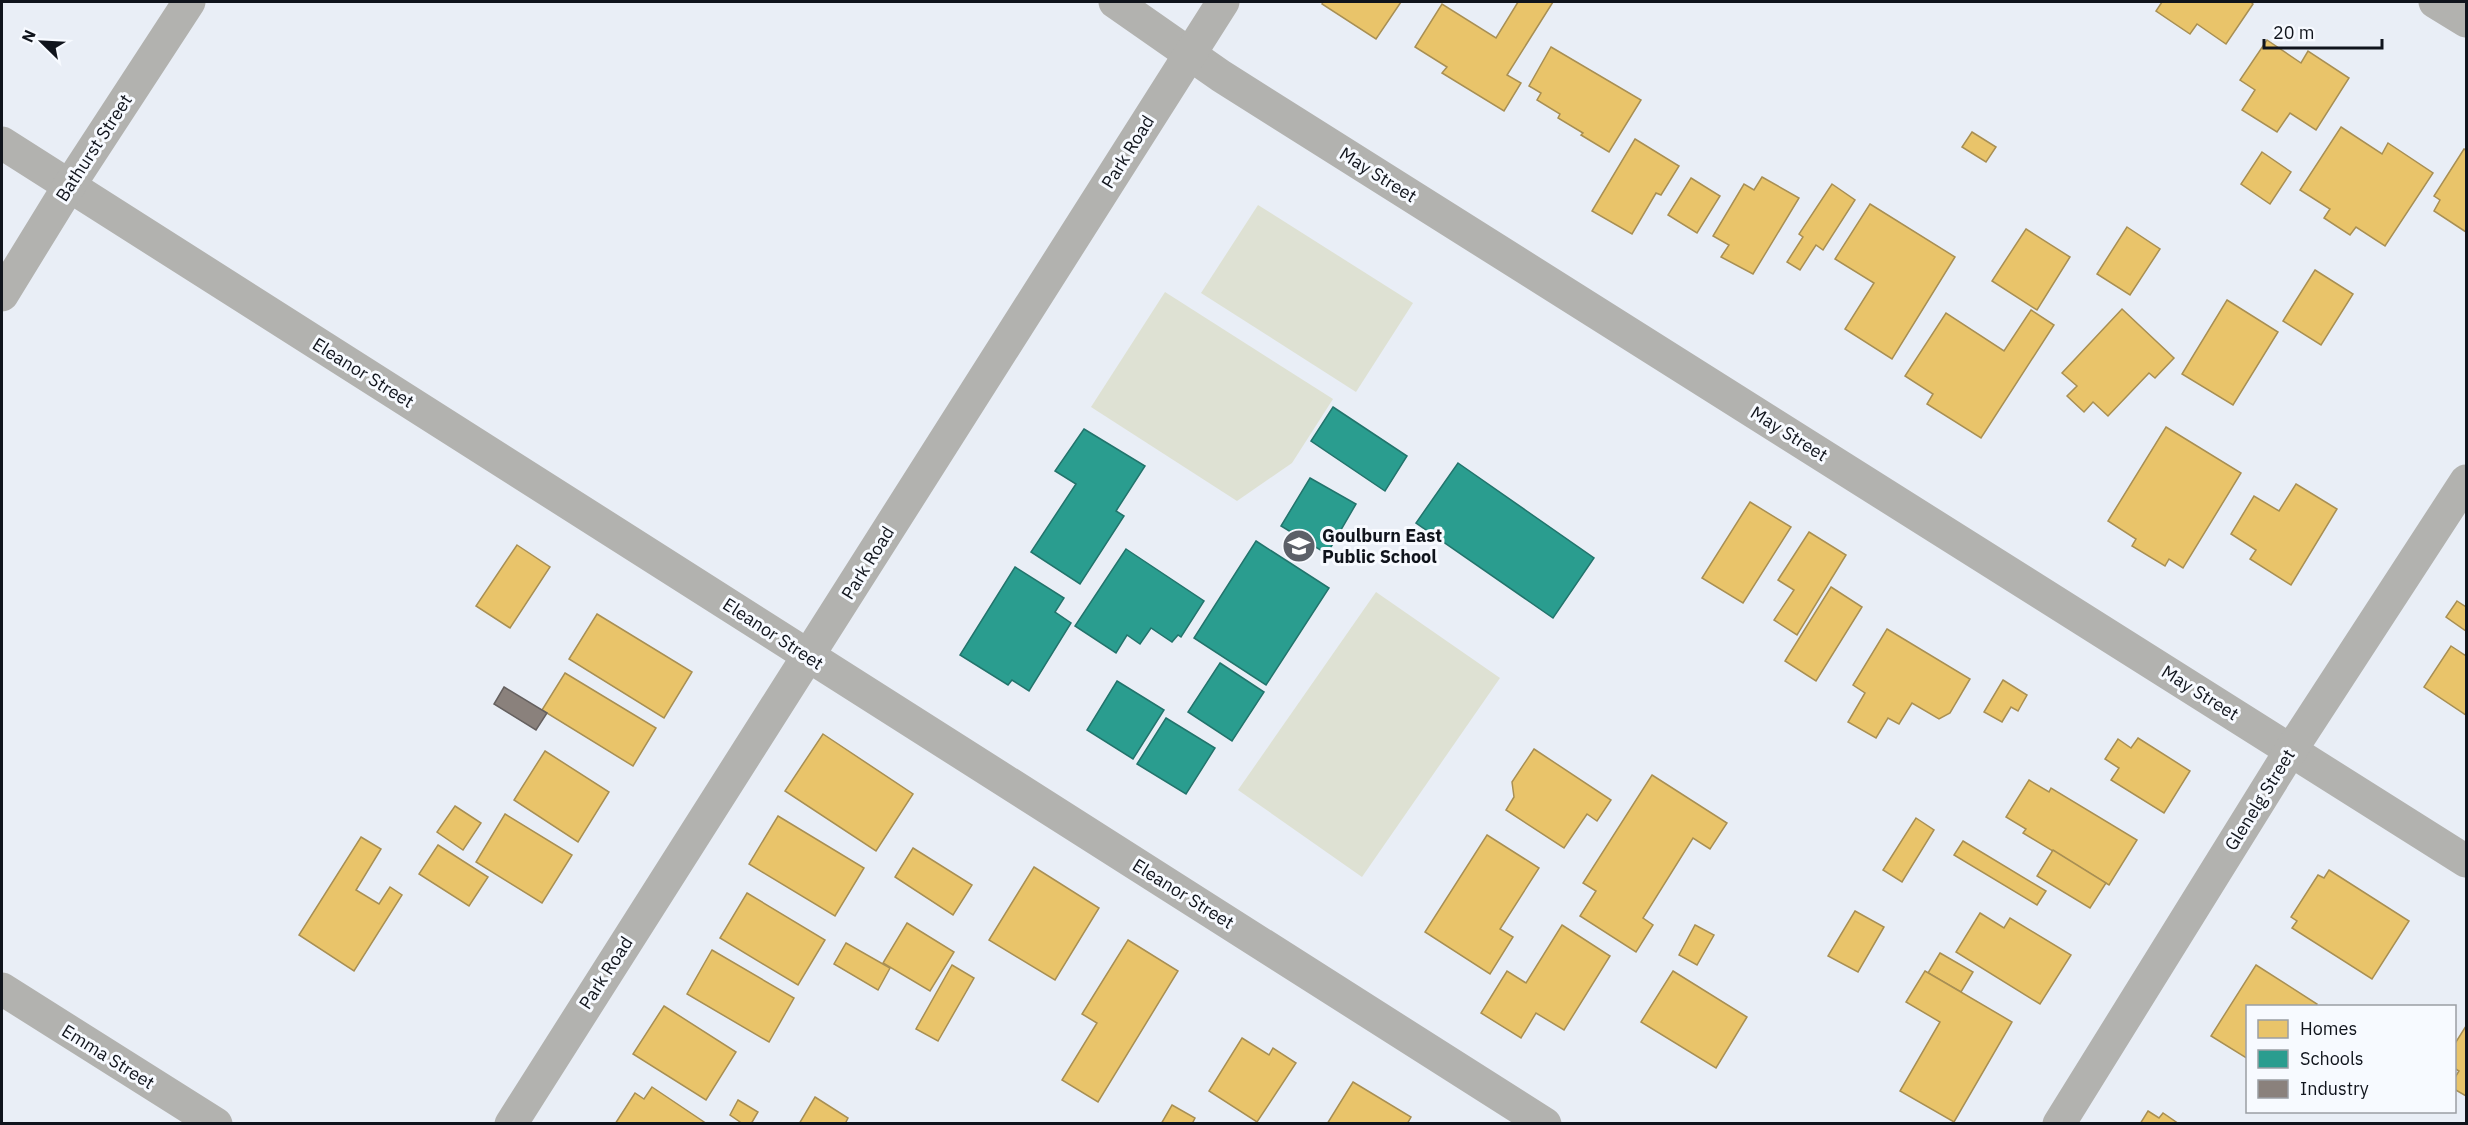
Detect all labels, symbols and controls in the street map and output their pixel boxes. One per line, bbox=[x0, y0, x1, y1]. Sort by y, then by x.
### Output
north arrow bbox=[12, 12, 72, 72]
scale bar bbox=[2264, 12, 2382, 50]
text: 20 m bbox=[2273, 21, 2315, 44]
text: N bbox=[17, 27, 40, 45]
street label: Bathurst Street bbox=[50, 90, 137, 206]
street label: Park Road bbox=[1096, 111, 1159, 193]
street label: May Street bbox=[1335, 142, 1421, 207]
street label: Eleanor Street bbox=[308, 332, 418, 413]
street label: May Street bbox=[1746, 401, 1832, 466]
street label: Park Road bbox=[836, 522, 899, 604]
place label: Goulburn East Public School bbox=[1322, 524, 1442, 568]
school or university icon: Goulburn East Public School bbox=[1281, 528, 1317, 564]
street label: Eleanor Street bbox=[719, 593, 828, 675]
street label: May Street bbox=[2157, 660, 2243, 725]
street label: Glenelg Street bbox=[2219, 745, 2300, 855]
street label: Eleanor Street bbox=[1128, 853, 1238, 934]
street label: Park Road bbox=[574, 932, 638, 1013]
legend bbox=[2246, 1005, 2456, 1113]
text: Homes bbox=[2300, 1017, 2357, 1040]
street label: Emma Street bbox=[58, 1019, 159, 1094]
text: Schools bbox=[2300, 1047, 2364, 1070]
text: Industry bbox=[2300, 1077, 2369, 1100]

